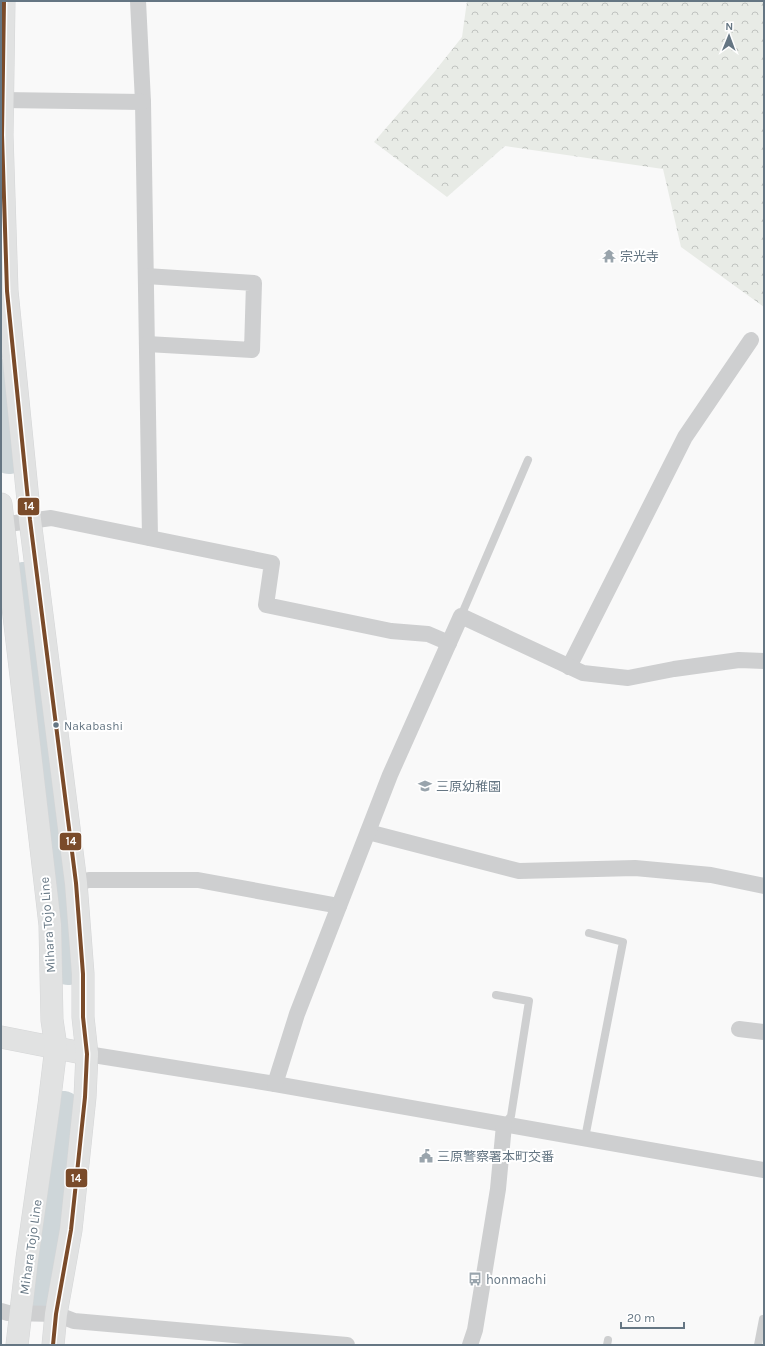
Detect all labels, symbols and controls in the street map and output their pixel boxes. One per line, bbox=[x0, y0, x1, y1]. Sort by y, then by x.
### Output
north arrow bbox=[709, 16, 749, 56]
text: N bbox=[725, 20, 733, 33]
temple icon: 宗光寺 bbox=[601, 248, 617, 264]
place label: 宗光寺 bbox=[620, 249, 659, 264]
line badge: 14 bbox=[17, 497, 40, 516]
text: 14 bbox=[24, 500, 35, 513]
place label: Nakabashi bbox=[64, 719, 123, 733]
marker: Nakabashi bbox=[51, 720, 61, 730]
school or university icon: 三原幼稚園 bbox=[417, 778, 433, 794]
place label: 三原幼稚園 bbox=[436, 779, 501, 794]
line badge: 14 bbox=[59, 832, 82, 851]
text: 14 bbox=[66, 835, 77, 848]
street label: Mihara Tojo Line bbox=[37, 876, 58, 973]
public building icon: 三原警察署本町交番 bbox=[418, 1148, 434, 1164]
place label: 三原警察署本町交番 bbox=[437, 1149, 554, 1164]
line badge: 14 bbox=[65, 1168, 88, 1188]
text: 14 bbox=[71, 1172, 82, 1185]
street label: Mihara Tojo Line bbox=[16, 1198, 45, 1296]
bus stop icon: honmachi bbox=[467, 1271, 483, 1287]
place label: honmachi bbox=[486, 1272, 547, 1287]
scale bar bbox=[621, 1304, 684, 1330]
text: 20 m bbox=[627, 1311, 655, 1325]

